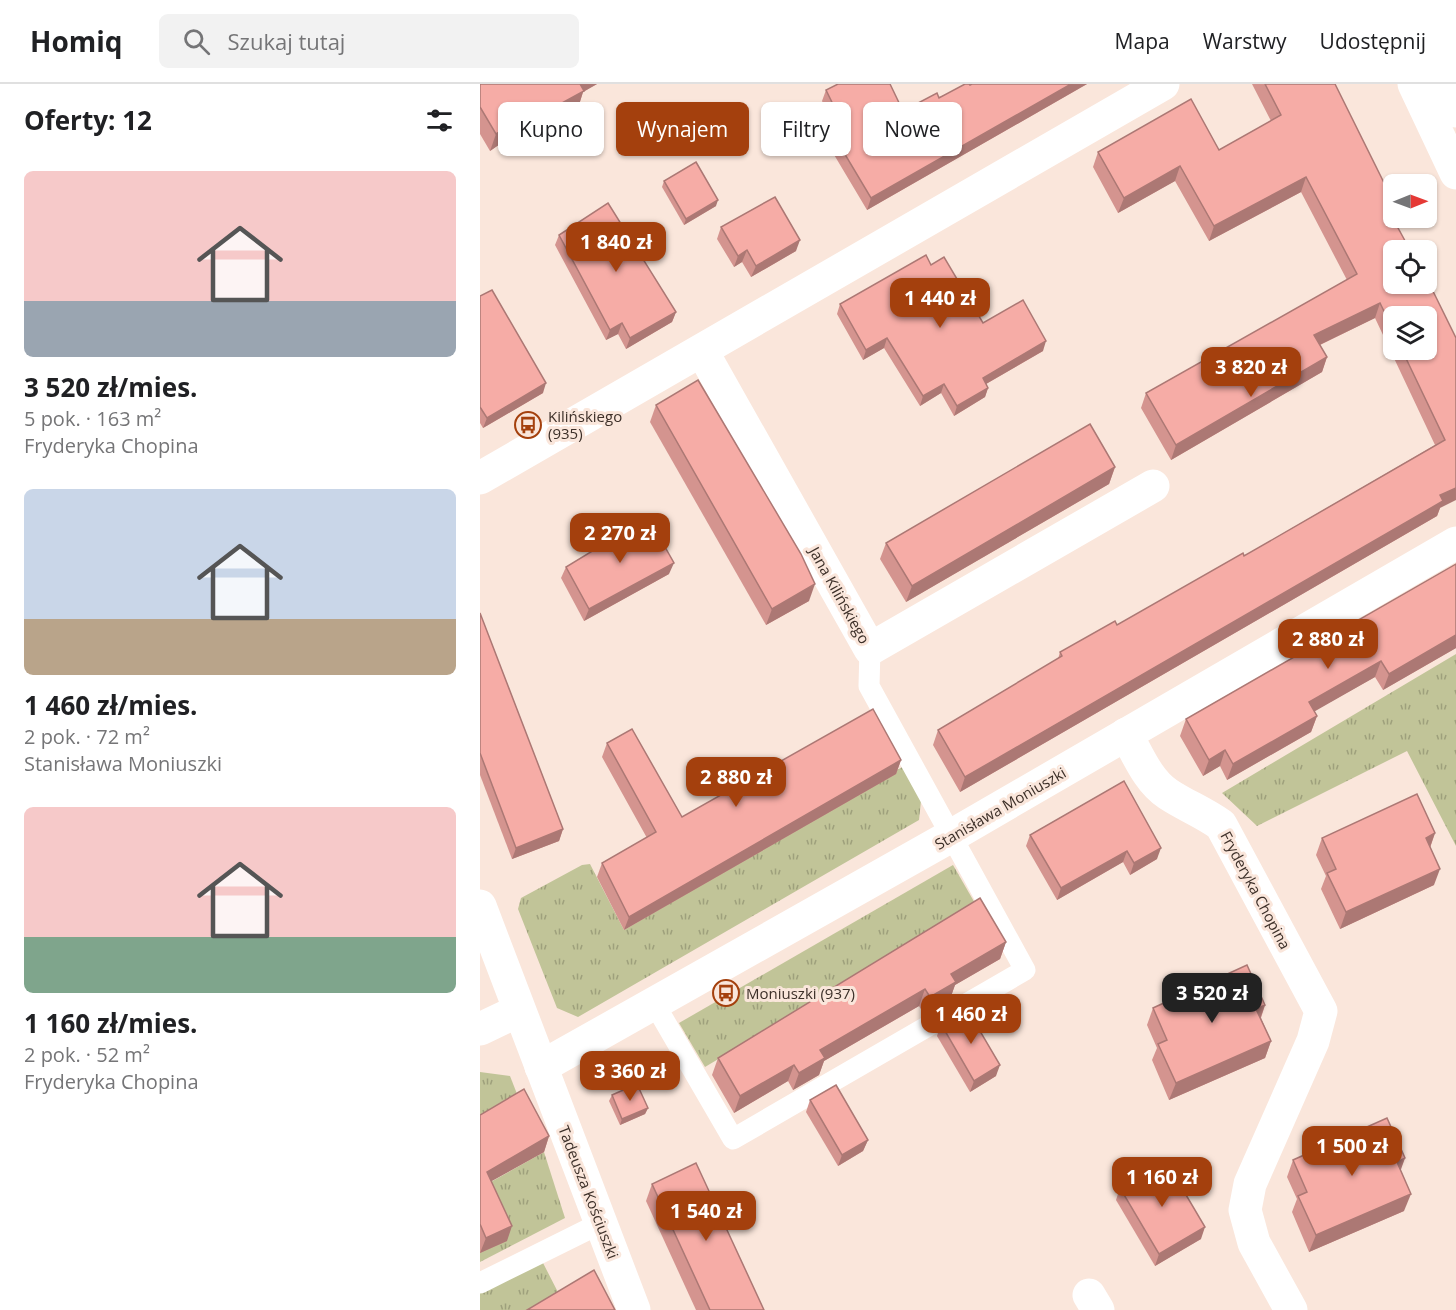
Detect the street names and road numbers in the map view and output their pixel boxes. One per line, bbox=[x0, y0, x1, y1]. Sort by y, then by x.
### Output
street label: Jana Kilińskiego bbox=[804, 541, 875, 647]
street label: Stanisława Moniuszki bbox=[931, 762, 1069, 854]
street label: Fryderyka Chopina bbox=[1216, 828, 1296, 952]
street label: Tadeusza Kościuszki bbox=[554, 1123, 624, 1261]

